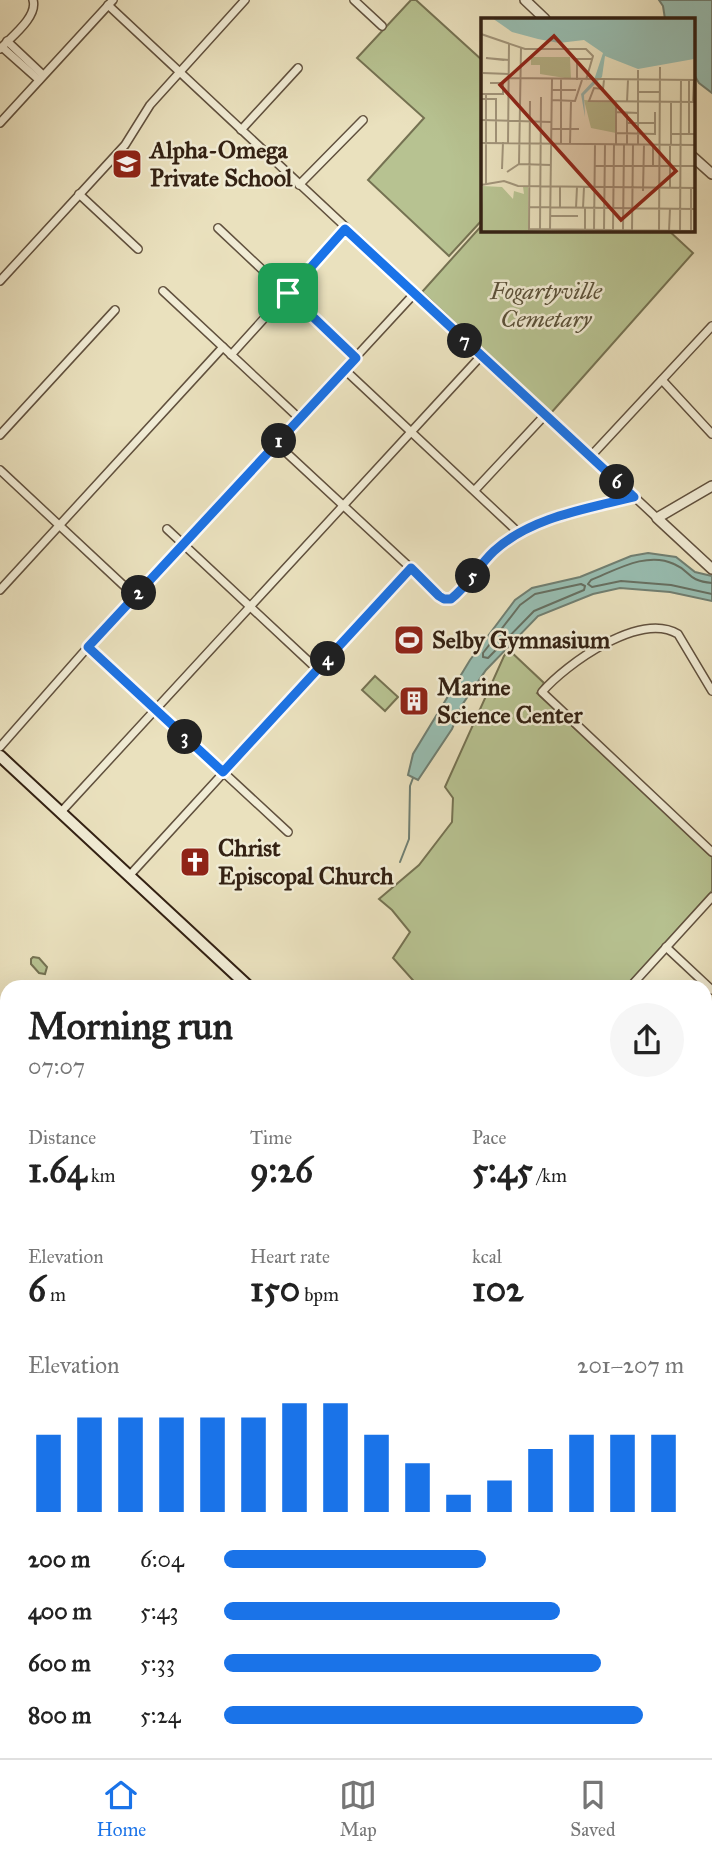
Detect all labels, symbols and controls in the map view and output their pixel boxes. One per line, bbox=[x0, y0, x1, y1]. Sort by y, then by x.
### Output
inset map bbox=[481, 18, 694, 231]
place label: Alpha-Omega Private School bbox=[148, 135, 293, 193]
school or university icon: Alpha-Omega Private School bbox=[110, 147, 144, 181]
pin bbox=[258, 263, 318, 323]
icon: arrive bbox=[269, 274, 307, 312]
park label: Fogartyville Cemetary bbox=[489, 276, 603, 334]
pin: 7 bbox=[448, 324, 482, 358]
text: 7 bbox=[459, 329, 470, 352]
pin: 1 bbox=[262, 424, 296, 458]
text: 1 bbox=[275, 429, 282, 452]
pin: 6 bbox=[600, 464, 634, 500]
text: 6 bbox=[612, 470, 621, 493]
pin: 5 bbox=[456, 558, 490, 594]
text: 5 bbox=[468, 564, 477, 587]
pin: 2 bbox=[122, 576, 156, 610]
text: 2 bbox=[134, 581, 143, 604]
sports icon: Selby Gymnasium bbox=[392, 623, 426, 657]
place label: Selby Gymnasium bbox=[432, 625, 611, 655]
pin: 4 bbox=[310, 642, 346, 676]
text: 4 bbox=[322, 647, 333, 670]
place label: Marine Science Center bbox=[437, 672, 583, 730]
building icon: Marine Science Center bbox=[397, 684, 431, 718]
pin: 3 bbox=[168, 720, 202, 754]
text: 3 bbox=[181, 725, 188, 748]
place label: Christ Episcopal Church bbox=[218, 833, 394, 891]
church icon: Christ Episcopal Church bbox=[178, 845, 212, 879]
text: Morning run bbox=[28, 1003, 233, 1049]
button: share bbox=[610, 1003, 684, 1077]
text: 07:07 bbox=[28, 1052, 85, 1080]
text: Distance bbox=[28, 1126, 96, 1149]
text: Time bbox=[250, 1126, 292, 1149]
text: Pace bbox=[472, 1126, 506, 1149]
text: 1.64 bbox=[28, 1149, 87, 1192]
text: 9:26 bbox=[250, 1149, 313, 1192]
text: 5:45 bbox=[472, 1149, 533, 1192]
text: km bbox=[87, 1164, 115, 1187]
text: /km bbox=[533, 1164, 567, 1187]
text: Elevation bbox=[28, 1245, 103, 1268]
text: Heart rate bbox=[250, 1245, 330, 1268]
text: kcal bbox=[472, 1245, 502, 1268]
text: 6 bbox=[28, 1268, 46, 1311]
text: 150 bbox=[250, 1268, 300, 1311]
text: 102 bbox=[472, 1268, 523, 1311]
text: m bbox=[46, 1283, 66, 1306]
text: bpm bbox=[300, 1283, 339, 1306]
text: Elevation bbox=[28, 1351, 119, 1379]
text: 201–207 m bbox=[577, 1351, 684, 1379]
text: 200 m bbox=[28, 1545, 90, 1573]
text: 6:04 bbox=[140, 1545, 184, 1573]
text: 400 m bbox=[28, 1597, 92, 1625]
text: 5:43 bbox=[140, 1597, 179, 1625]
text: 600 m bbox=[28, 1649, 91, 1677]
text: 5:33 bbox=[140, 1649, 175, 1677]
text: 800 m bbox=[28, 1701, 91, 1729]
text: 5:24 bbox=[140, 1701, 181, 1729]
tab: Home bbox=[97, 1776, 146, 1841]
tab: Map bbox=[339, 1776, 377, 1841]
tab: Saved bbox=[570, 1776, 615, 1841]

